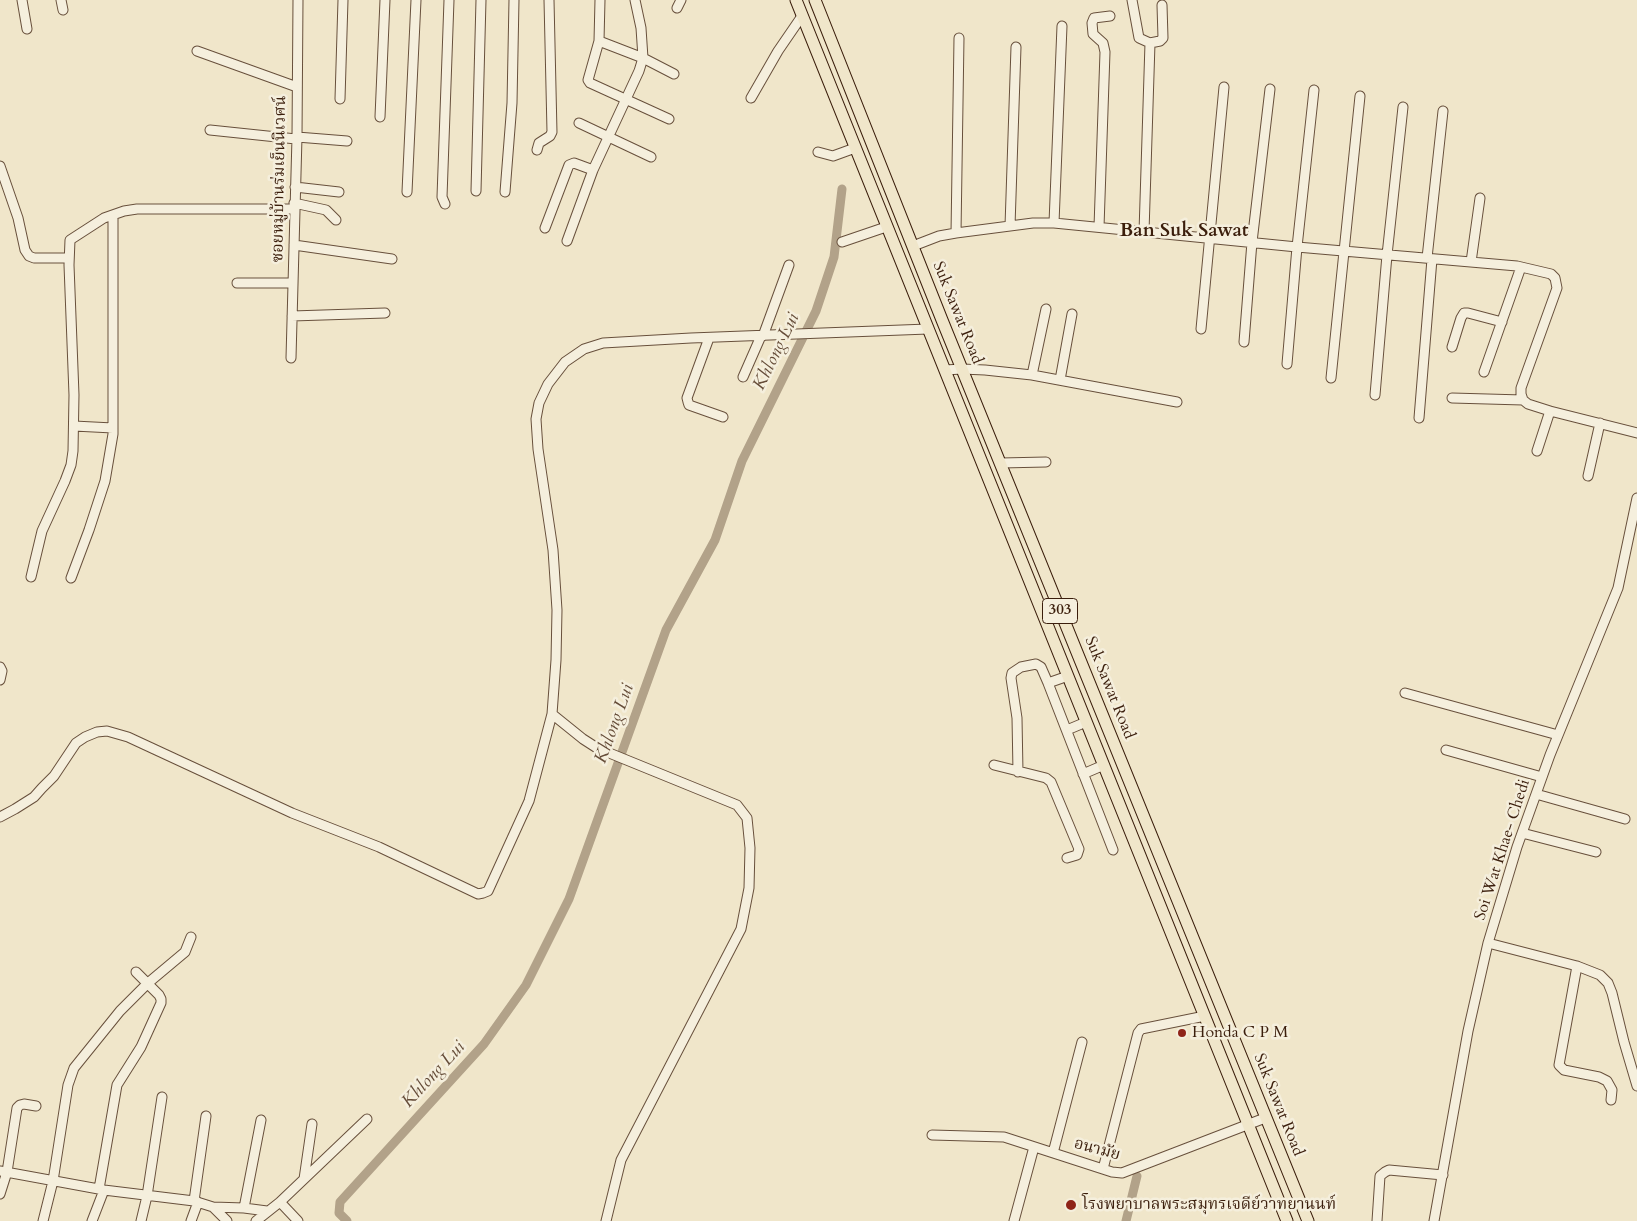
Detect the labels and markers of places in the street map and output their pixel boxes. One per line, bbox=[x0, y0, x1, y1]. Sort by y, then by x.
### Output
place label: Honda C P M bbox=[1192, 1023, 1288, 1043]
marker: Honda C P M bbox=[1176, 1027, 1188, 1039]
place label: โรงพยาบาลพระสมุทรเจดีย์วาทยานนท์ bbox=[1082, 1195, 1336, 1215]
marker: โรงพยาบาลพระสมุทรเจดีย์วาทยานนท์ bbox=[1064, 1198, 1078, 1212]

